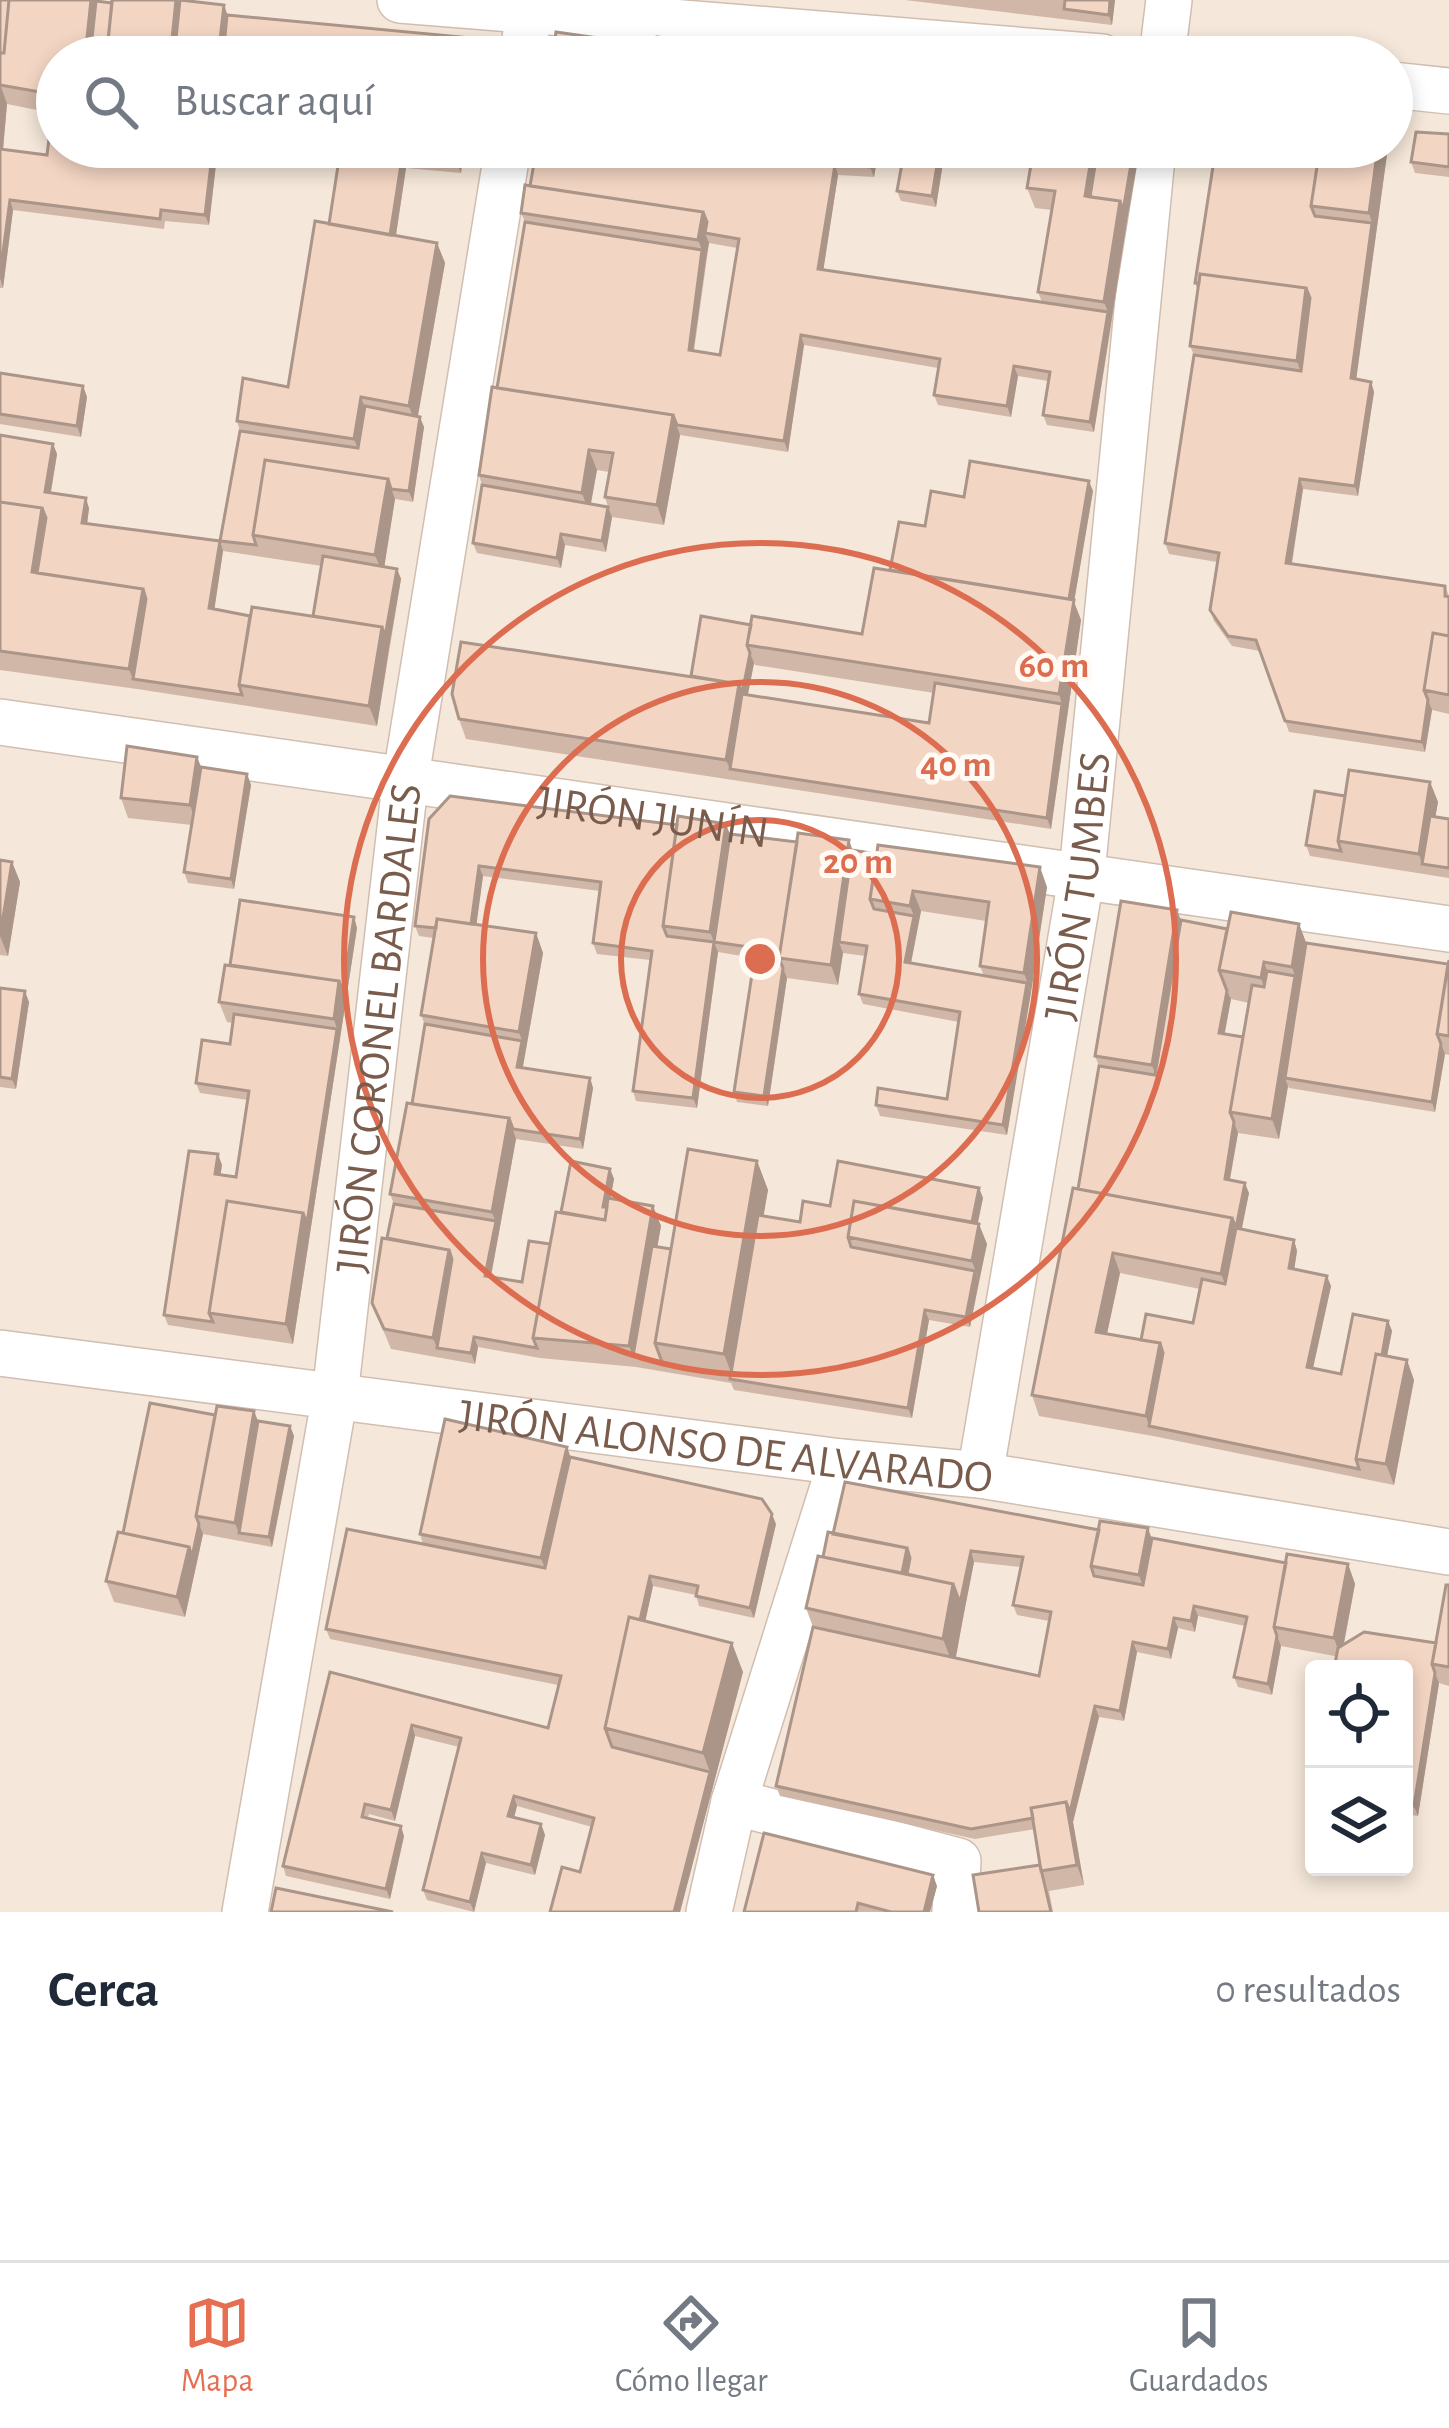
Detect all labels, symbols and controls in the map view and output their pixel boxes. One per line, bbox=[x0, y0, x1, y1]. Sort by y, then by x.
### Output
search box bbox=[36, 36, 1413, 168]
icon: search bbox=[78, 69, 144, 135]
text: Buscar aquí bbox=[174, 79, 374, 124]
text: 60 m bbox=[1019, 648, 1089, 684]
text: 40 m bbox=[920, 747, 992, 783]
street label: JIRÓN TUMBES bbox=[1037, 750, 1119, 1024]
street label: JIRÓN JUNÍN bbox=[535, 779, 772, 857]
street label: JIRÓN CORONEL BARDALES bbox=[329, 781, 430, 1276]
text: 20 m bbox=[823, 844, 893, 880]
centre of rings bbox=[739, 938, 781, 980]
street label: JIRÓN ALONSO DE ALVARADO bbox=[457, 1393, 995, 1501]
map controls bbox=[1305, 1660, 1413, 1876]
button: locate bbox=[1305, 1660, 1413, 1768]
button: layers bbox=[1305, 1768, 1413, 1876]
text: Cerca bbox=[48, 1965, 159, 2016]
text: 0 resultados bbox=[1215, 1971, 1401, 2010]
tab: Mapa bbox=[181, 2290, 254, 2402]
tab: Cómo llegar bbox=[615, 2290, 768, 2402]
tab: Guardados bbox=[1129, 2290, 1268, 2402]

